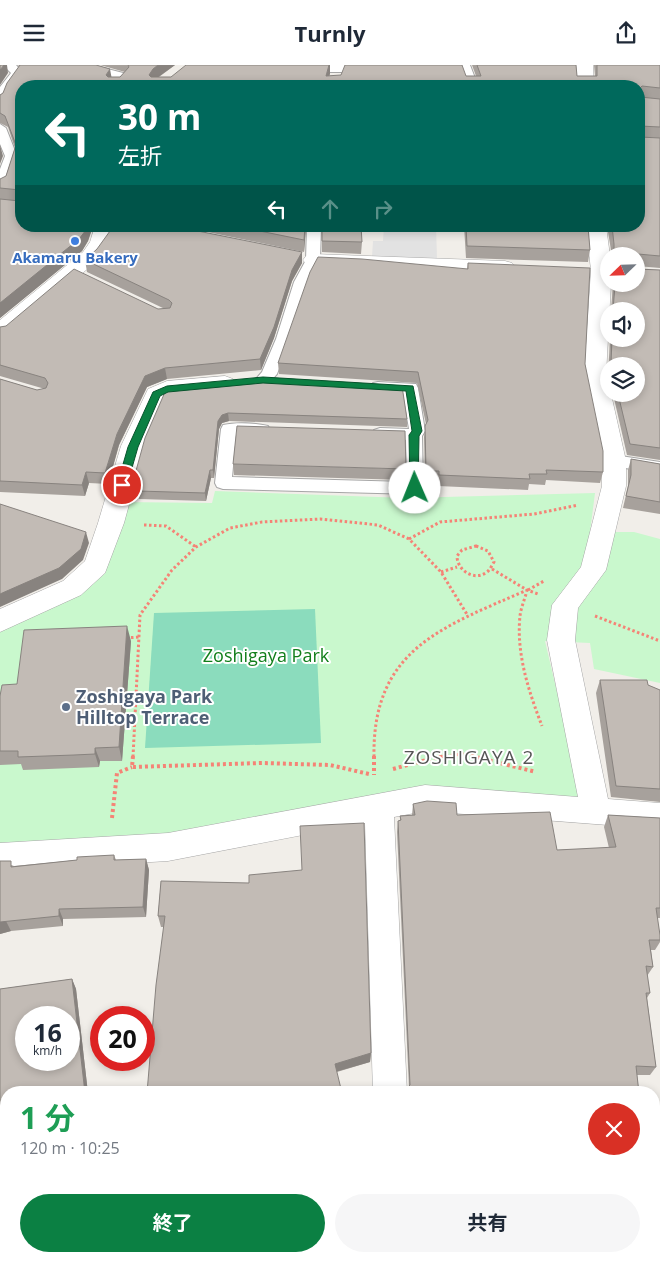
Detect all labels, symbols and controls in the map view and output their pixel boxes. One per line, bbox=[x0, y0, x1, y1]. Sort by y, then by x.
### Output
text: Turnly bbox=[295, 18, 365, 48]
icon: menu bbox=[20, 19, 48, 47]
icon: share bbox=[612, 19, 640, 47]
text: 30 m bbox=[118, 93, 201, 140]
icon: left bbox=[35, 100, 100, 165]
text: 左折 bbox=[118, 140, 162, 170]
icon: left bbox=[263, 195, 291, 223]
icon: ahead bbox=[316, 195, 344, 223]
icon: right bbox=[369, 195, 397, 223]
marker: Akamaru Bakery bbox=[69, 235, 81, 247]
place label: Akamaru Bakery bbox=[12, 247, 138, 267]
north arrow bbox=[600, 247, 645, 293]
map controls bbox=[600, 247, 645, 402]
button: sound bbox=[600, 302, 645, 347]
button: layers bbox=[600, 357, 645, 402]
position arrow bbox=[388, 461, 440, 513]
pin bbox=[101, 464, 143, 506]
icon: arrive bbox=[108, 471, 136, 499]
park label: Zoshigaya Park bbox=[203, 643, 330, 667]
place label: Zoshigaya Park Hilltop Terrace bbox=[76, 684, 213, 729]
marker: Zoshigaya Park Hilltop Terrace bbox=[60, 701, 72, 713]
district label: ZOSHIGAYA 2 bbox=[404, 744, 534, 770]
speed limit sign: 20 bbox=[90, 1006, 155, 1071]
text: 16 bbox=[33, 1015, 62, 1049]
text: km/h bbox=[33, 1042, 62, 1059]
text: 1 分 bbox=[20, 1097, 75, 1138]
button: close bbox=[588, 1103, 640, 1155]
text: 120 m · 10:25 bbox=[20, 1137, 120, 1159]
button: 終了 bbox=[20, 1194, 325, 1252]
button: 共有 bbox=[335, 1194, 640, 1252]

